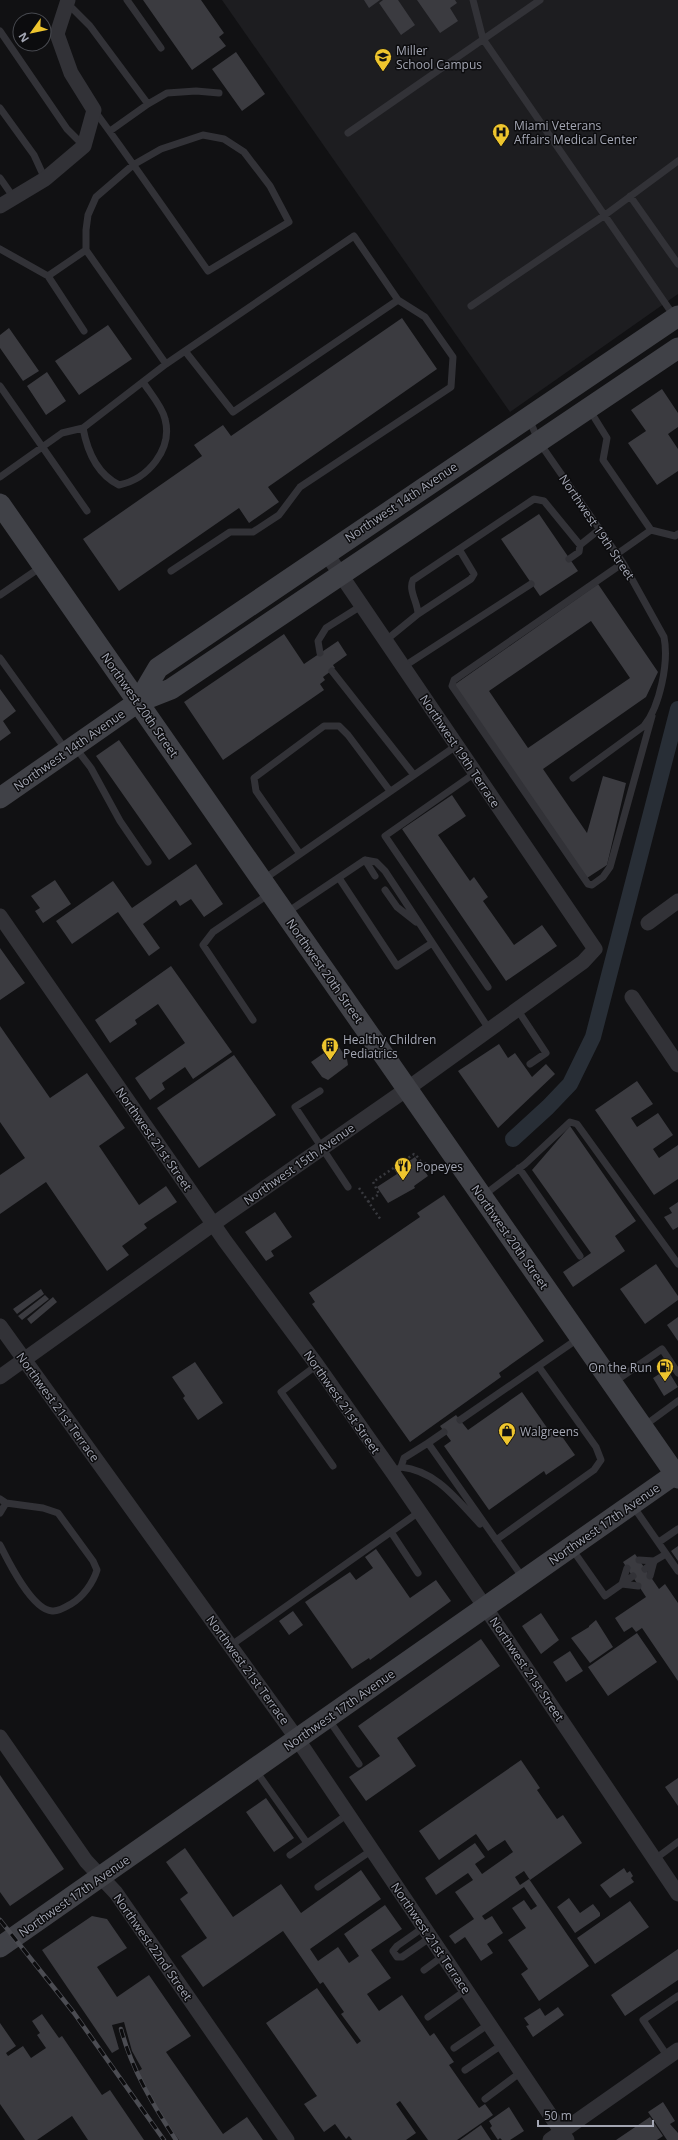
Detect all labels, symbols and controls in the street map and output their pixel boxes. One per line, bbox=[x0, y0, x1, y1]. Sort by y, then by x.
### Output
north arrow bbox=[12, 12, 52, 52]
text: N bbox=[14, 30, 32, 46]
place label: Miller School Campus bbox=[396, 42, 482, 73]
school or university icon: Miller School Campus bbox=[373, 47, 393, 72]
place label: Miami Veterans Affairs Medical Center bbox=[514, 117, 637, 148]
hospital icon: Miami Veterans Affairs Medical Center bbox=[491, 122, 511, 147]
street label: Northwest 14th Avenue bbox=[341, 458, 461, 546]
street label: Northwest 19th Street bbox=[555, 471, 639, 583]
street label: Northwest 20th Street bbox=[97, 649, 183, 761]
street label: Northwest 19th Terrace bbox=[416, 691, 504, 811]
street label: Northwest 14th Avenue bbox=[10, 705, 128, 795]
street label: Northwest 20th Street bbox=[282, 915, 368, 1027]
place label: Healthy Children Pediatrics bbox=[343, 1031, 436, 1062]
building icon: Healthy Children Pediatrics bbox=[320, 1036, 340, 1061]
street label: Northwest 21st Street bbox=[112, 1084, 196, 1194]
street label: Northwest 15th Avenue bbox=[240, 1119, 358, 1209]
restaurant icon: Popeyes bbox=[393, 1156, 413, 1181]
place label: Popeyes bbox=[416, 1158, 463, 1175]
street label: Northwest 20th Street bbox=[467, 1181, 553, 1293]
street label: Northwest 21st Street bbox=[300, 1347, 384, 1457]
street label: Northwest 21st Terrace bbox=[13, 1349, 104, 1465]
fuel station icon: On the Run bbox=[655, 1357, 675, 1382]
place label: On the Run bbox=[589, 1359, 652, 1376]
shop icon: Walgreens bbox=[497, 1421, 517, 1446]
place label: Walgreens bbox=[520, 1423, 579, 1440]
street label: Northwest 17th Avenue bbox=[545, 1479, 663, 1569]
street label: Northwest 21st Terrace bbox=[203, 1612, 294, 1728]
street label: Northwest 21st Street bbox=[486, 1614, 568, 1724]
street label: Northwest 17th Avenue bbox=[280, 1665, 398, 1755]
street label: Northwest 17th Avenue bbox=[15, 1851, 133, 1941]
street label: Northwest 21st Terrace bbox=[387, 1879, 475, 1997]
street label: Northwest 22nd Street bbox=[110, 1890, 196, 2004]
scale bar bbox=[538, 2102, 653, 2128]
text: 50 m bbox=[544, 2107, 572, 2124]

